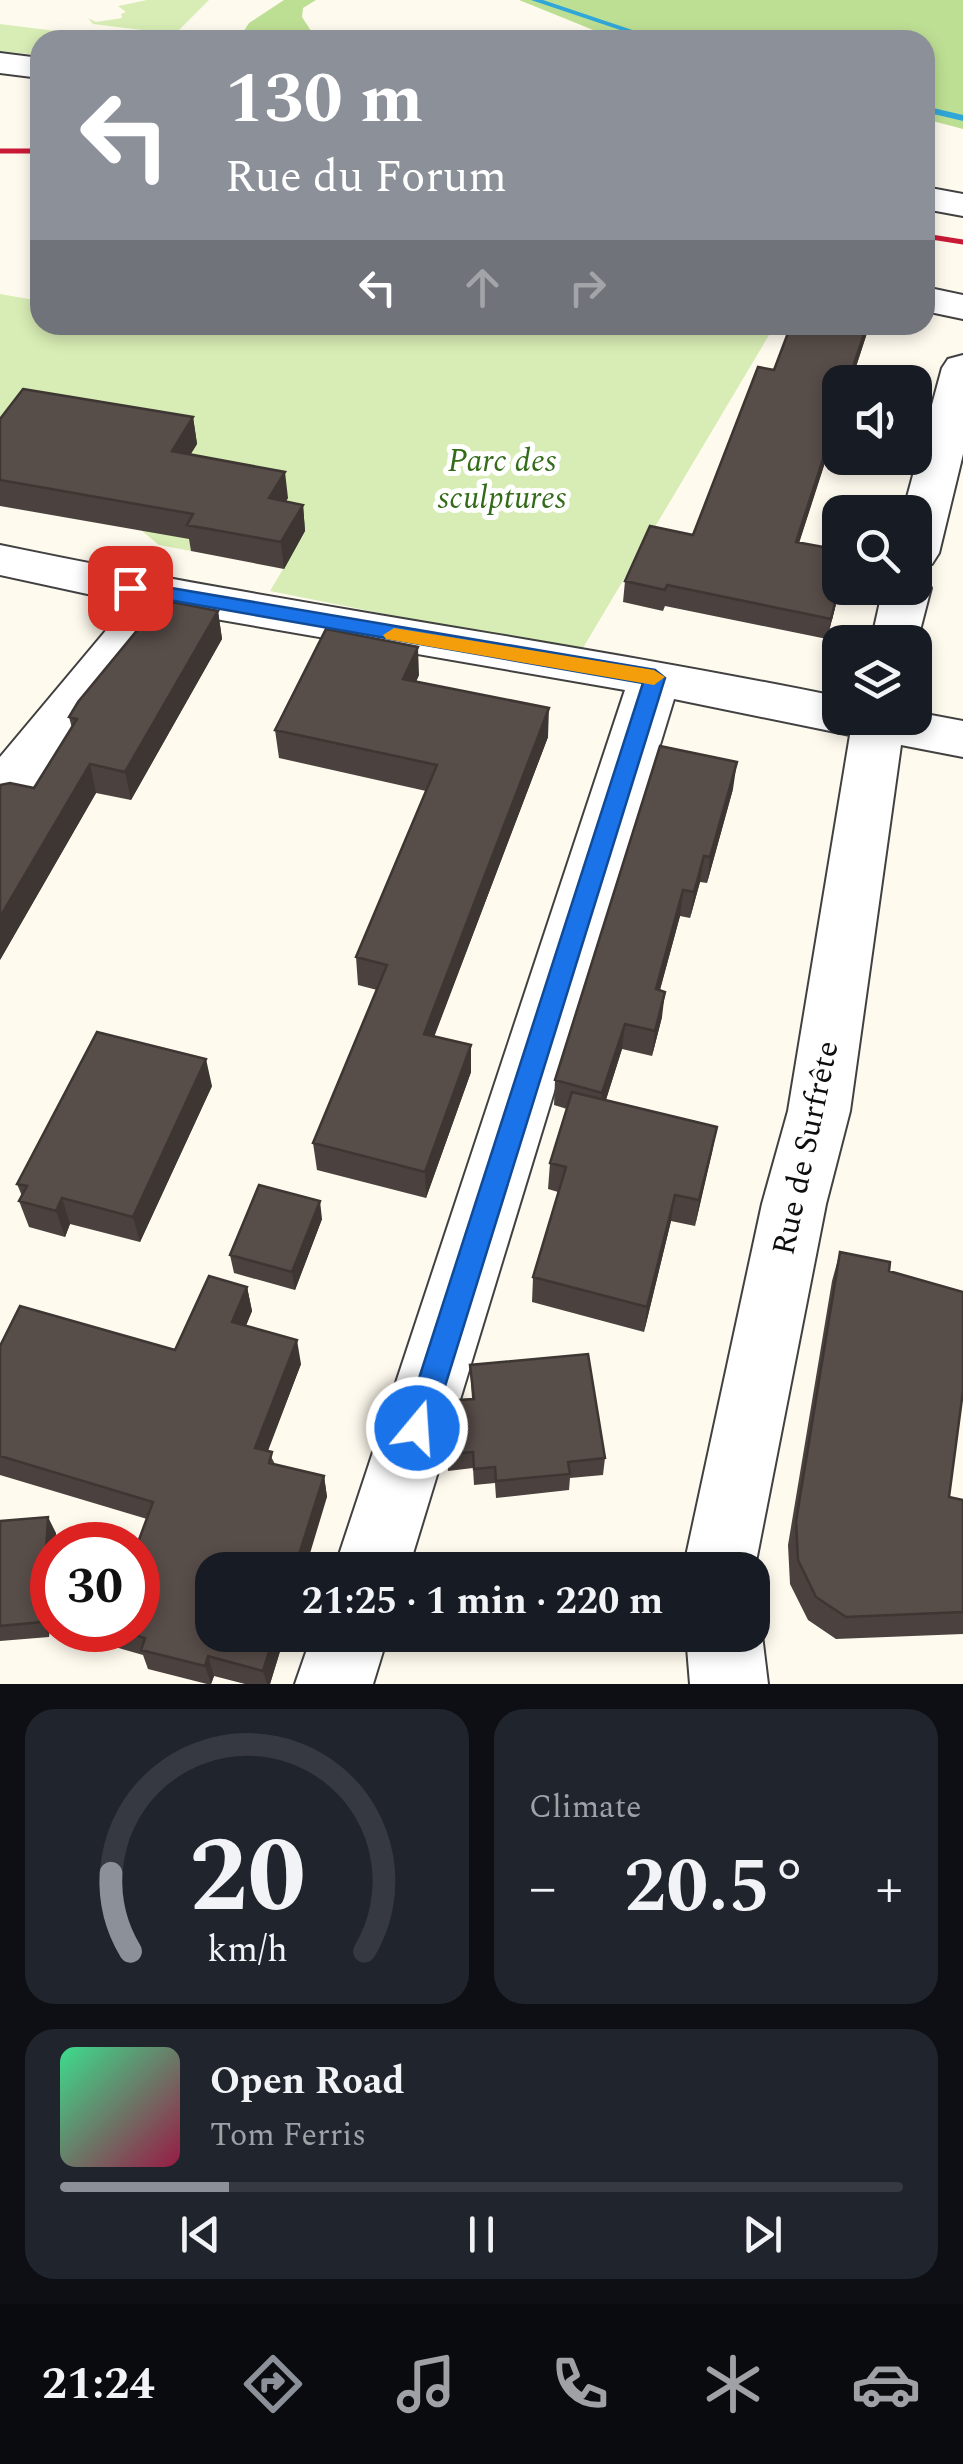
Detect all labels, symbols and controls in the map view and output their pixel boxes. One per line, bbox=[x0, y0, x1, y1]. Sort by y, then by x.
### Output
text: 130 m bbox=[225, 47, 423, 153]
icon: left bbox=[60, 70, 190, 200]
text: Rue du Forum bbox=[225, 143, 507, 212]
icon: left bbox=[350, 260, 405, 315]
icon: ahead bbox=[455, 260, 510, 315]
icon: right bbox=[560, 260, 615, 315]
map controls bbox=[822, 365, 932, 735]
button: sound bbox=[822, 365, 932, 475]
park label: Parc des sculptures bbox=[438, 437, 566, 523]
button: search bbox=[822, 495, 932, 605]
pin bbox=[88, 546, 173, 631]
icon: arrive bbox=[103, 561, 158, 616]
button: layers bbox=[822, 625, 932, 735]
street label: Rue de Surfrête bbox=[759, 1036, 853, 1260]
position arrow bbox=[365, 1376, 469, 1480]
speed limit sign: 30 bbox=[30, 1522, 160, 1652]
text: 21:25 · 1 min · 220 m bbox=[302, 1573, 663, 1631]
text: Climate bbox=[529, 1783, 641, 1832]
text: 20 bbox=[189, 1799, 305, 1957]
text: 20.5° bbox=[624, 1831, 808, 1945]
text: − bbox=[529, 1847, 557, 1930]
text: + bbox=[875, 1847, 903, 1930]
text: km/h bbox=[207, 1923, 287, 1978]
text: Open Road bbox=[210, 2053, 405, 2111]
text: Tom Ferris bbox=[210, 2111, 366, 2160]
icon: previous bbox=[173, 2207, 228, 2262]
icon: pause bbox=[454, 2207, 509, 2262]
icon: next bbox=[735, 2207, 790, 2262]
icon: directions bbox=[238, 2349, 308, 2419]
icon: music bbox=[391, 2349, 461, 2419]
icon: phone bbox=[545, 2349, 615, 2419]
icon: climate bbox=[698, 2349, 768, 2419]
icon: car bbox=[851, 2349, 921, 2419]
text: 21:24 bbox=[42, 2350, 155, 2419]

